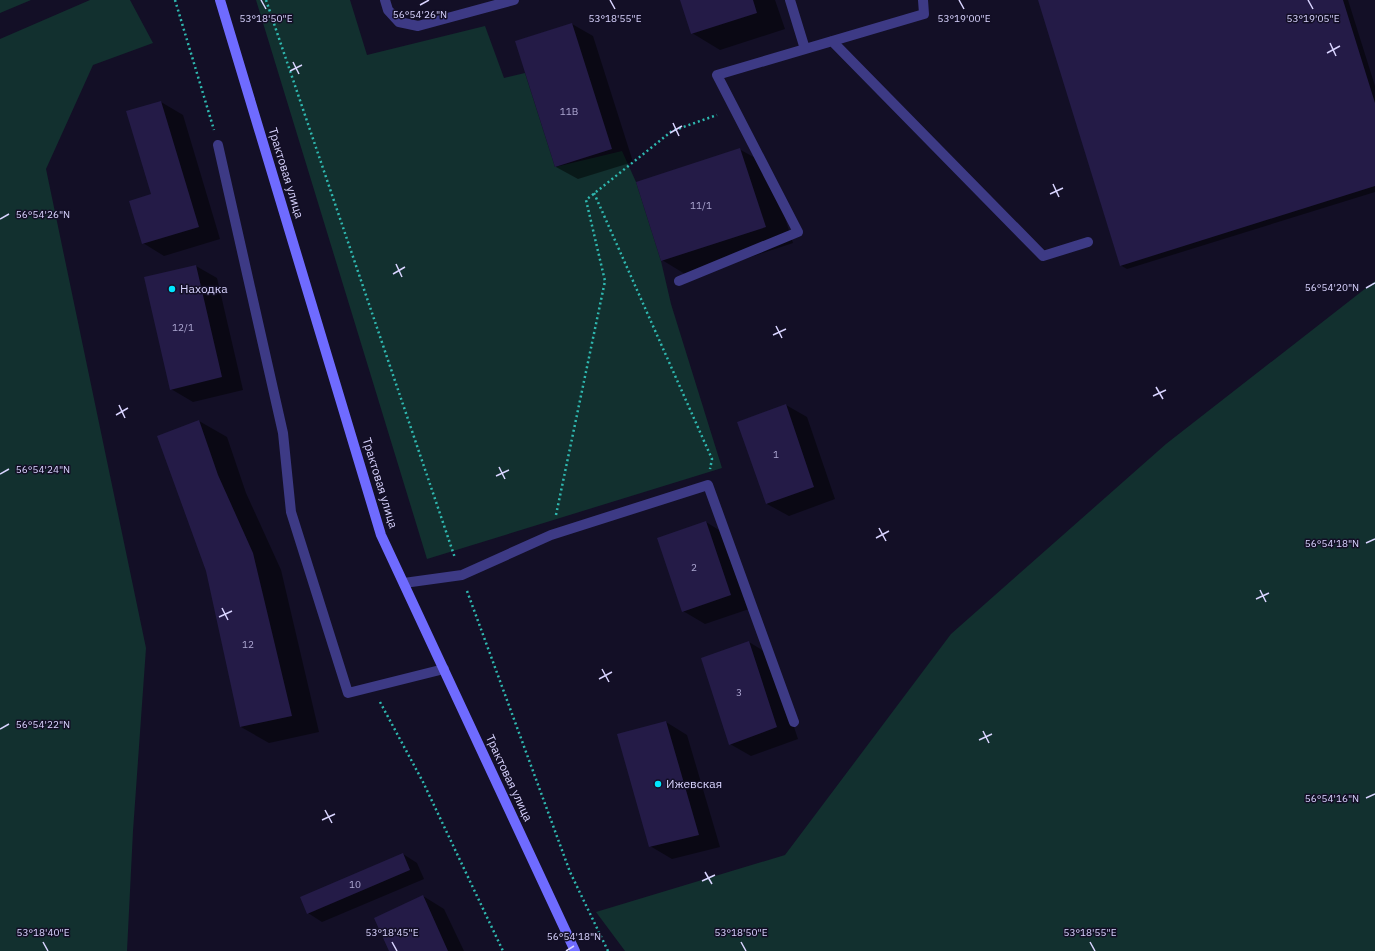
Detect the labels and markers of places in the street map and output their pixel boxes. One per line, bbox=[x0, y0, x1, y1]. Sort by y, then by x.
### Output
place label: Находка bbox=[180, 281, 228, 296]
marker: Находка bbox=[167, 284, 177, 294]
place label: Ижевская bbox=[666, 776, 722, 791]
marker: Ижевская bbox=[653, 779, 663, 789]

